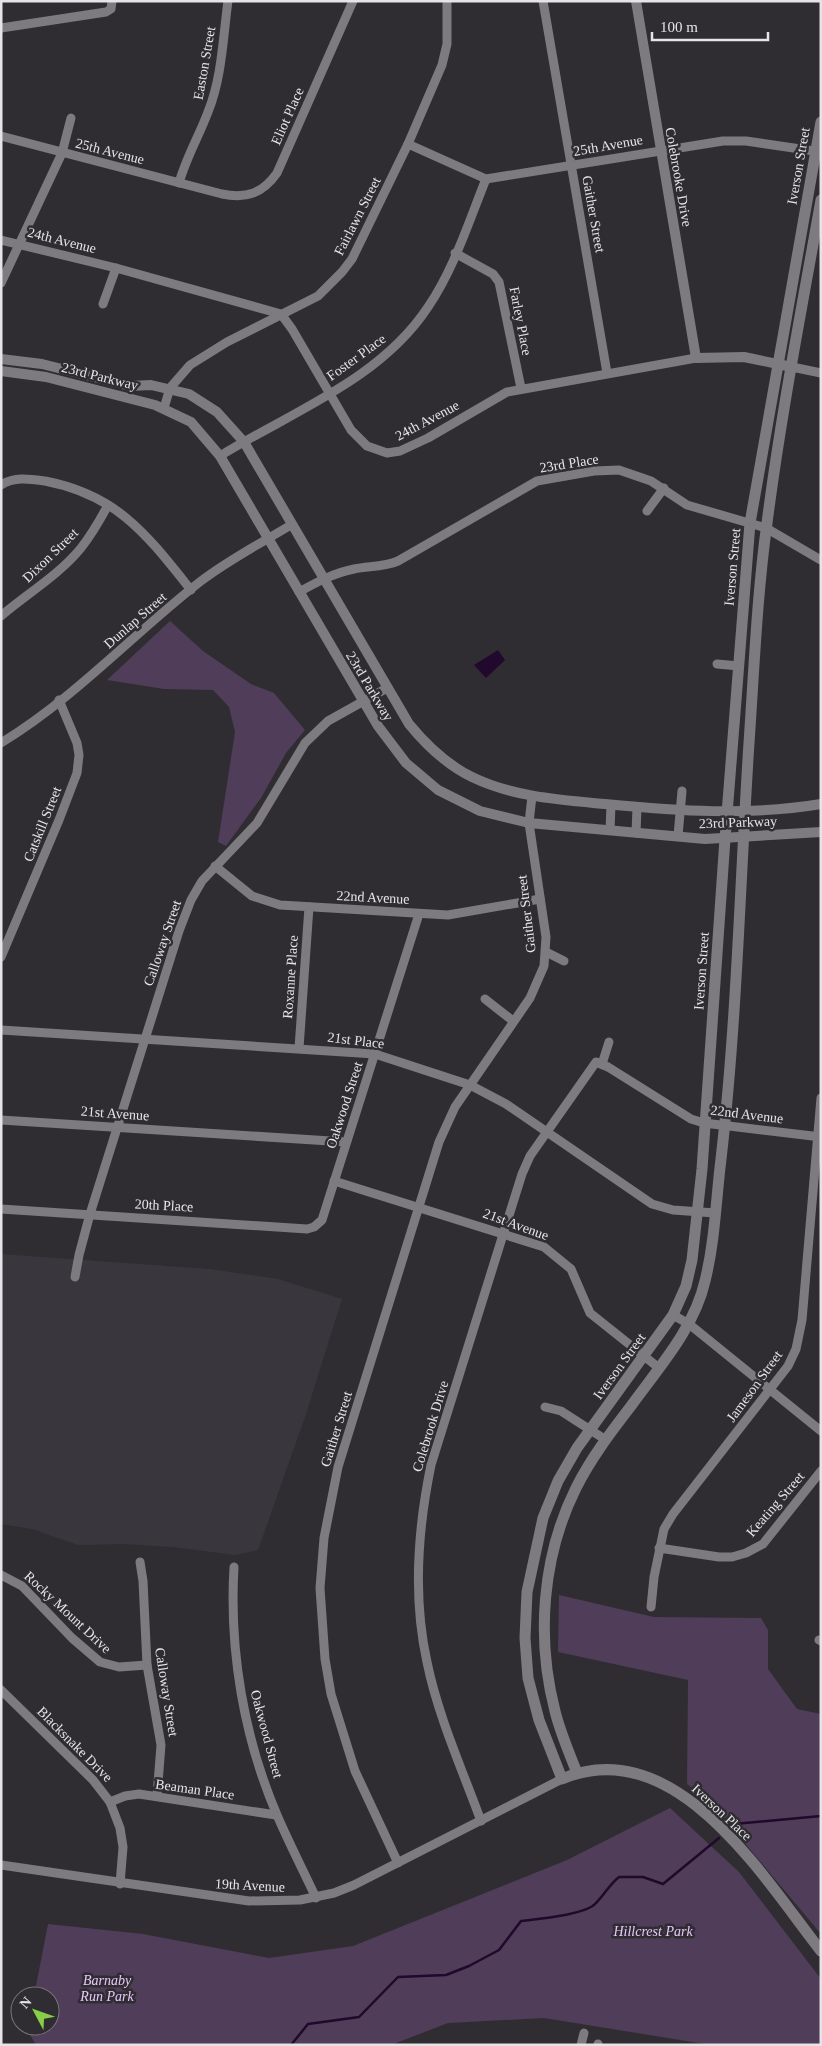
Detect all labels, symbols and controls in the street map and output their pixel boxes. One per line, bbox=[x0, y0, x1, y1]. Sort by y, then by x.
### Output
scale bar bbox=[652, 10, 768, 42]
text: 100 m bbox=[660, 19, 698, 35]
street label: Easton Street bbox=[191, 25, 218, 101]
street label: Eliot Place bbox=[268, 85, 307, 147]
street label: Colebrooke Drive bbox=[662, 126, 695, 228]
street label: Iverson Street bbox=[784, 126, 813, 206]
street label: 25th Avenue bbox=[572, 132, 644, 159]
street label: 25th Avenue bbox=[74, 136, 146, 167]
street label: Fairlawn Street bbox=[331, 174, 384, 258]
street label: Gaither Street bbox=[579, 174, 608, 254]
street label: 24th Avenue bbox=[26, 225, 98, 256]
street label: Farley Place bbox=[507, 286, 535, 357]
street label: Foster Place bbox=[324, 331, 389, 384]
street label: 23rd Parkway bbox=[60, 360, 140, 393]
street label: 24th Avenue bbox=[393, 397, 462, 444]
street label: 23rd Place bbox=[539, 451, 600, 476]
street label: Dixon Street bbox=[20, 525, 81, 585]
street label: Iverson Street bbox=[722, 527, 743, 607]
street label: Dunlap Street bbox=[101, 589, 170, 651]
street label: 23rd Parkway bbox=[343, 649, 396, 724]
street label: Catskill Street bbox=[21, 784, 64, 864]
street label: 23rd Parkway bbox=[699, 814, 777, 831]
street label: Gaither Street bbox=[514, 874, 539, 954]
street label: 22nd Avenue bbox=[336, 888, 410, 907]
street label: Calloway Street bbox=[141, 898, 184, 988]
street label: Iverson Street bbox=[691, 931, 712, 1011]
street label: Roxanne Place bbox=[280, 935, 301, 1019]
street label: 21st Place bbox=[327, 1030, 385, 1051]
street label: Oakwood Street bbox=[323, 1060, 366, 1151]
street label: 22nd Avenue bbox=[710, 1103, 784, 1126]
street label: 21st Avenue bbox=[80, 1104, 150, 1123]
street label: 20th Place bbox=[134, 1196, 194, 1215]
street label: 21st Avenue bbox=[481, 1206, 551, 1243]
street label: Iverson Street bbox=[590, 1330, 648, 1402]
street label: Jameson Street bbox=[724, 1348, 785, 1425]
street label: Colebrook Drive bbox=[409, 1379, 451, 1474]
street label: Gaither Street bbox=[318, 1389, 355, 1469]
street label: Keating Street bbox=[743, 1469, 808, 1540]
street label: Rocky Mount Drive bbox=[21, 1568, 114, 1656]
street label: Calloway Street bbox=[152, 1647, 181, 1738]
street label: Oakwood Street bbox=[248, 1688, 286, 1780]
street label: Blacksnake Drive bbox=[34, 1704, 115, 1785]
street label: Beaman Place bbox=[154, 1777, 235, 1802]
street label: Iverson Place bbox=[689, 1781, 754, 1844]
street label: 19th Avenue bbox=[215, 1876, 285, 1895]
park label: Hillcrest Park bbox=[612, 1924, 693, 1939]
park label: Barnaby Run Park bbox=[79, 1973, 134, 2004]
north arrow bbox=[10, 1986, 60, 2036]
text: N bbox=[17, 1994, 35, 2012]

